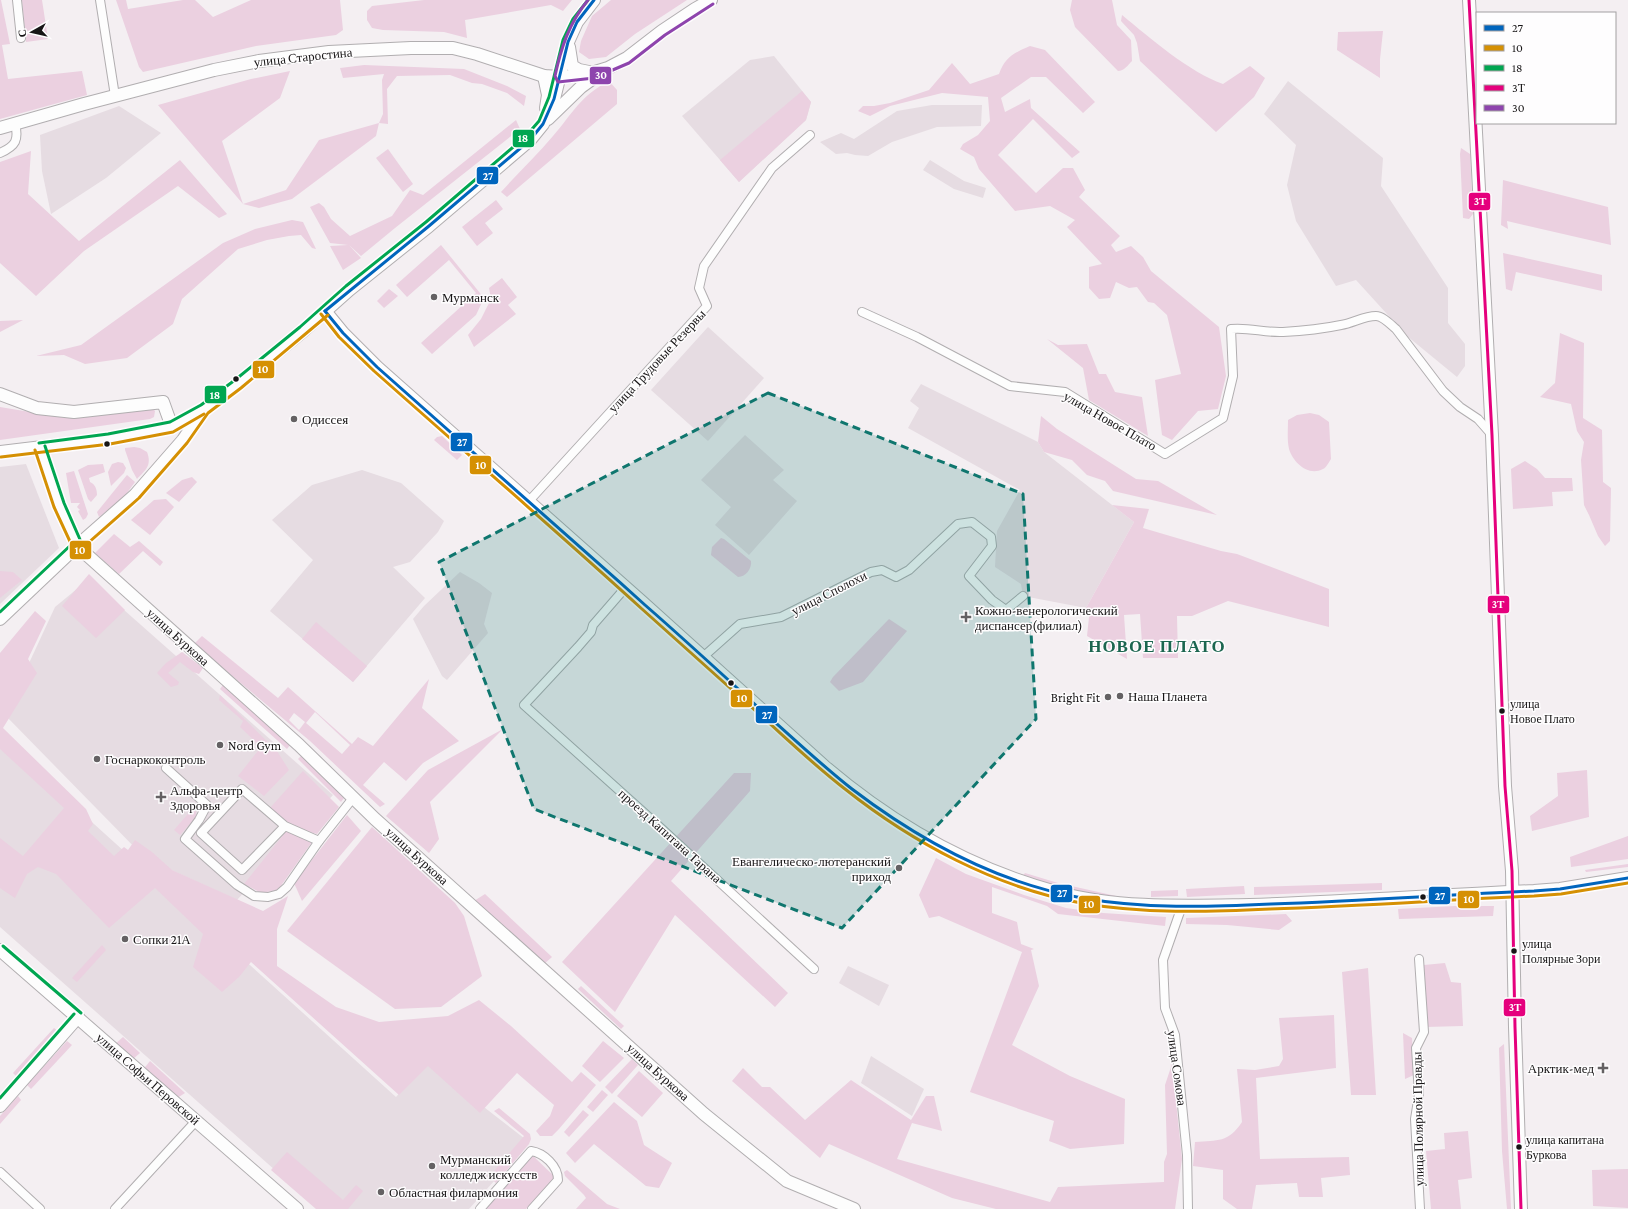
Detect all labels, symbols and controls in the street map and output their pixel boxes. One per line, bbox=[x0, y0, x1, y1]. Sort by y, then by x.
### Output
north arrow bbox=[12, 12, 52, 52]
legend bbox=[1476, 12, 1616, 124]
text: 27 bbox=[1512, 21, 1524, 35]
text: С bbox=[16, 29, 29, 38]
text: 10 bbox=[1512, 41, 1523, 55]
street label: улица Старостина bbox=[253, 44, 353, 70]
text: 18 bbox=[1512, 61, 1522, 75]
line badge: 30 bbox=[589, 66, 612, 85]
text: 30 bbox=[595, 69, 607, 81]
text: 3Т bbox=[1512, 81, 1526, 95]
text: 30 bbox=[1512, 101, 1525, 115]
line badge: 18 bbox=[512, 129, 535, 148]
text: 18 bbox=[518, 132, 528, 144]
line badge: 27 bbox=[476, 166, 499, 185]
text: 27 bbox=[483, 170, 493, 182]
line badge: 3Т bbox=[1468, 192, 1491, 211]
text: 3Т bbox=[1474, 195, 1487, 207]
place label: Мурманск bbox=[442, 290, 500, 305]
marker: Мурманск bbox=[429, 292, 439, 302]
street label: улица Трудовые Резервы bbox=[605, 306, 709, 416]
line badge: 10 bbox=[252, 360, 275, 379]
text: 10 bbox=[258, 363, 269, 375]
unlabelled marker bbox=[231, 374, 241, 384]
line badge: 18 bbox=[204, 385, 227, 404]
street label: улица Новое Плато bbox=[1061, 388, 1159, 454]
text: 18 bbox=[210, 389, 220, 401]
place label: Одиссея bbox=[302, 412, 348, 427]
marker: Одиссея bbox=[289, 414, 299, 424]
line badge: 27 bbox=[450, 432, 473, 452]
text: 27 bbox=[457, 436, 467, 448]
unlabelled marker bbox=[102, 439, 112, 449]
line badge: 10 bbox=[469, 455, 492, 475]
text: 10 bbox=[476, 459, 487, 471]
line badge: 10 bbox=[69, 540, 92, 560]
text: 10 bbox=[75, 544, 86, 556]
street label: улица Сполохи bbox=[789, 568, 869, 618]
line badge: 3Т bbox=[1487, 595, 1510, 614]
text: 3Т bbox=[1492, 598, 1505, 610]
place label: Кожно-венерологический диспансер(филиал) bbox=[975, 603, 1118, 634]
street label: улица Буркова bbox=[144, 605, 212, 669]
marker: Кожно-венерологический диспансер(филиал) bbox=[960, 611, 972, 623]
district label: НОВОЕ ПЛАТО bbox=[1088, 637, 1226, 656]
unlabelled marker bbox=[726, 678, 736, 688]
line badge: 10 bbox=[730, 689, 753, 708]
place label: Наша Планета bbox=[1128, 689, 1208, 704]
place label: Bright Fit bbox=[1051, 690, 1101, 705]
marker: Наша Планета bbox=[1115, 691, 1125, 701]
text: 10 bbox=[737, 692, 748, 704]
marker: Bright Fit bbox=[1103, 692, 1113, 702]
place label: улица Новое Плато bbox=[1510, 697, 1575, 726]
line badge: 27 bbox=[755, 705, 778, 724]
marker: улица Новое Плато bbox=[1497, 706, 1507, 716]
text: 27 bbox=[762, 709, 772, 721]
place label: Nord Gym bbox=[228, 738, 282, 753]
marker: Nord Gym bbox=[215, 740, 225, 750]
place label: Госнаркоконтроль bbox=[105, 752, 206, 767]
marker: Госнаркоконтроль bbox=[92, 754, 102, 764]
place label: Альфа-центр Здоровья bbox=[170, 783, 243, 813]
street label: проезд Капитана Тарана bbox=[615, 786, 725, 886]
marker: Альфа-центр Здоровья bbox=[155, 791, 167, 803]
street label: улица Буркова bbox=[383, 824, 451, 888]
place label: Евангелическо-лютеранский приход bbox=[732, 854, 891, 884]
marker: Евангелическо-лютеранский приход bbox=[894, 863, 904, 873]
line badge: 27 bbox=[1050, 884, 1073, 903]
line badge: 27 bbox=[1428, 886, 1451, 905]
text: 27 bbox=[1057, 887, 1067, 899]
text: 27 bbox=[1435, 890, 1445, 902]
line badge: 10 bbox=[1457, 890, 1480, 909]
unlabelled marker bbox=[1418, 892, 1428, 902]
text: 10 bbox=[1464, 893, 1475, 905]
line badge: 10 bbox=[1078, 895, 1101, 914]
text: 10 bbox=[1084, 898, 1095, 910]
place label: Сопки 21А bbox=[133, 932, 191, 947]
marker: Сопки 21А bbox=[120, 934, 130, 944]
place label: улица Полярные Зори bbox=[1522, 937, 1601, 966]
marker: улица Полярные Зори bbox=[1509, 946, 1519, 956]
line badge: 3Т bbox=[1503, 998, 1526, 1017]
text: 3Т bbox=[1509, 1001, 1522, 1013]
street label: улица Сомова bbox=[1164, 1029, 1190, 1107]
street label: улица Софьи Перовской bbox=[93, 1030, 203, 1128]
street label: улица Буркова bbox=[624, 1040, 692, 1104]
street label: улица Полярной Правды bbox=[1409, 1051, 1427, 1187]
place label: Арктик-мед bbox=[1528, 1061, 1594, 1076]
marker: Арктик-мед bbox=[1597, 1062, 1609, 1074]
place label: улица капитана Буркова bbox=[1526, 1133, 1605, 1162]
marker: улица капитана Буркова bbox=[1514, 1142, 1524, 1152]
place label: Мурманский колледж искусств bbox=[440, 1152, 537, 1182]
marker: Мурманский колледж искусств bbox=[427, 1161, 437, 1171]
place label: Областная филармония bbox=[389, 1185, 518, 1200]
marker: Областная филармония bbox=[376, 1187, 386, 1197]

